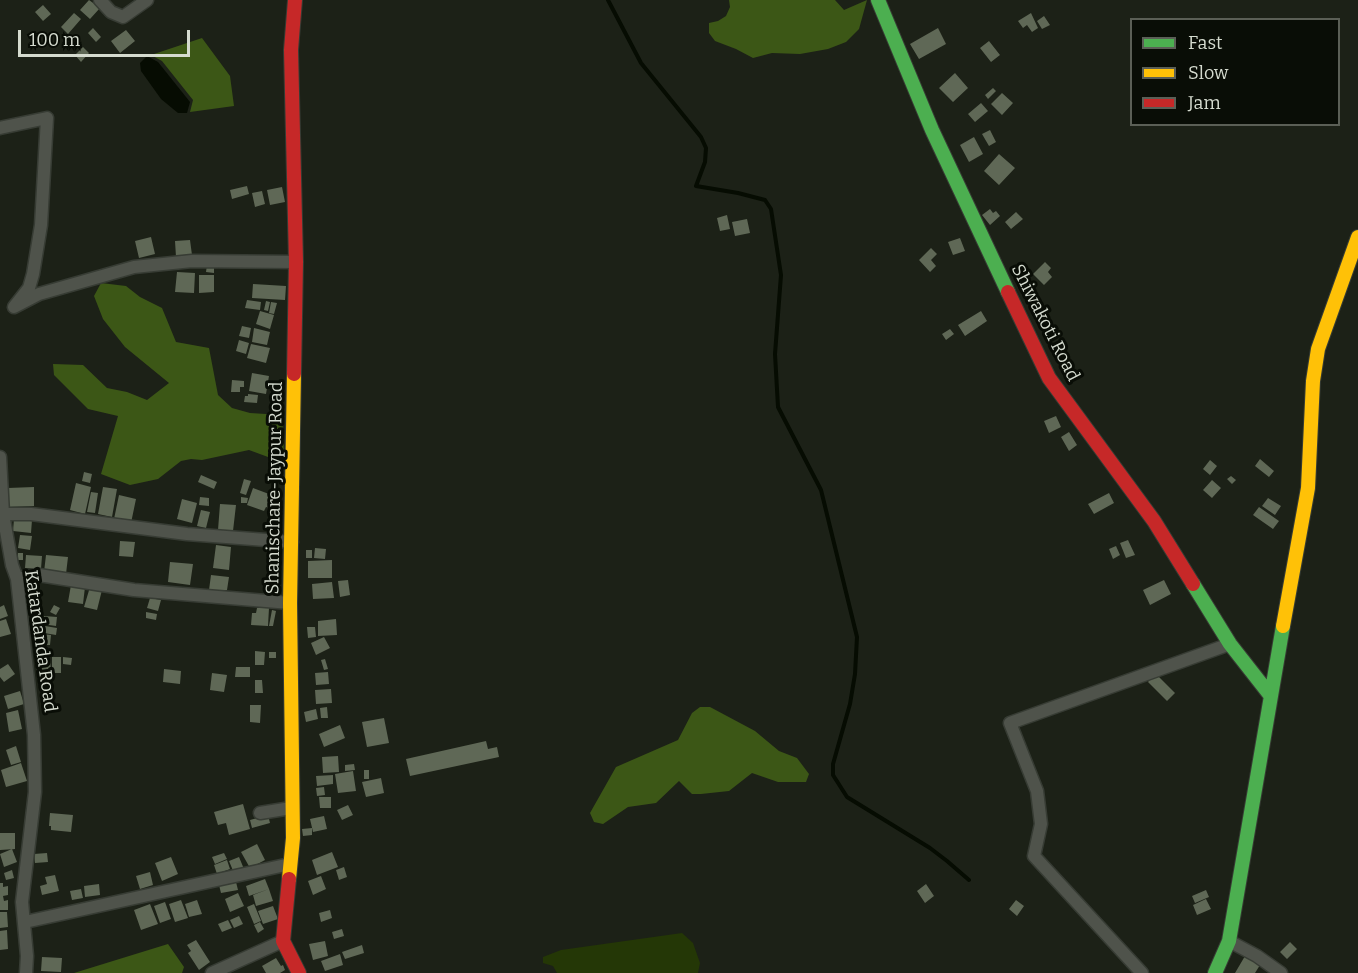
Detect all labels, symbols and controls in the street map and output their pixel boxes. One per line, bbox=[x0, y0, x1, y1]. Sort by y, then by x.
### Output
scale bar bbox=[21, 18, 194, 56]
legend bbox=[1130, 18, 1340, 126]
text: 100 m bbox=[29, 29, 80, 51]
text: Fast bbox=[1188, 32, 1223, 54]
text: Slow bbox=[1188, 62, 1228, 84]
text: Jam bbox=[1188, 92, 1221, 114]
street label: Shiwakoti Road bbox=[1006, 261, 1084, 385]
street label: Shanischare-Jaypur Road bbox=[262, 381, 288, 595]
street label: Katardanda Road bbox=[19, 568, 61, 714]

